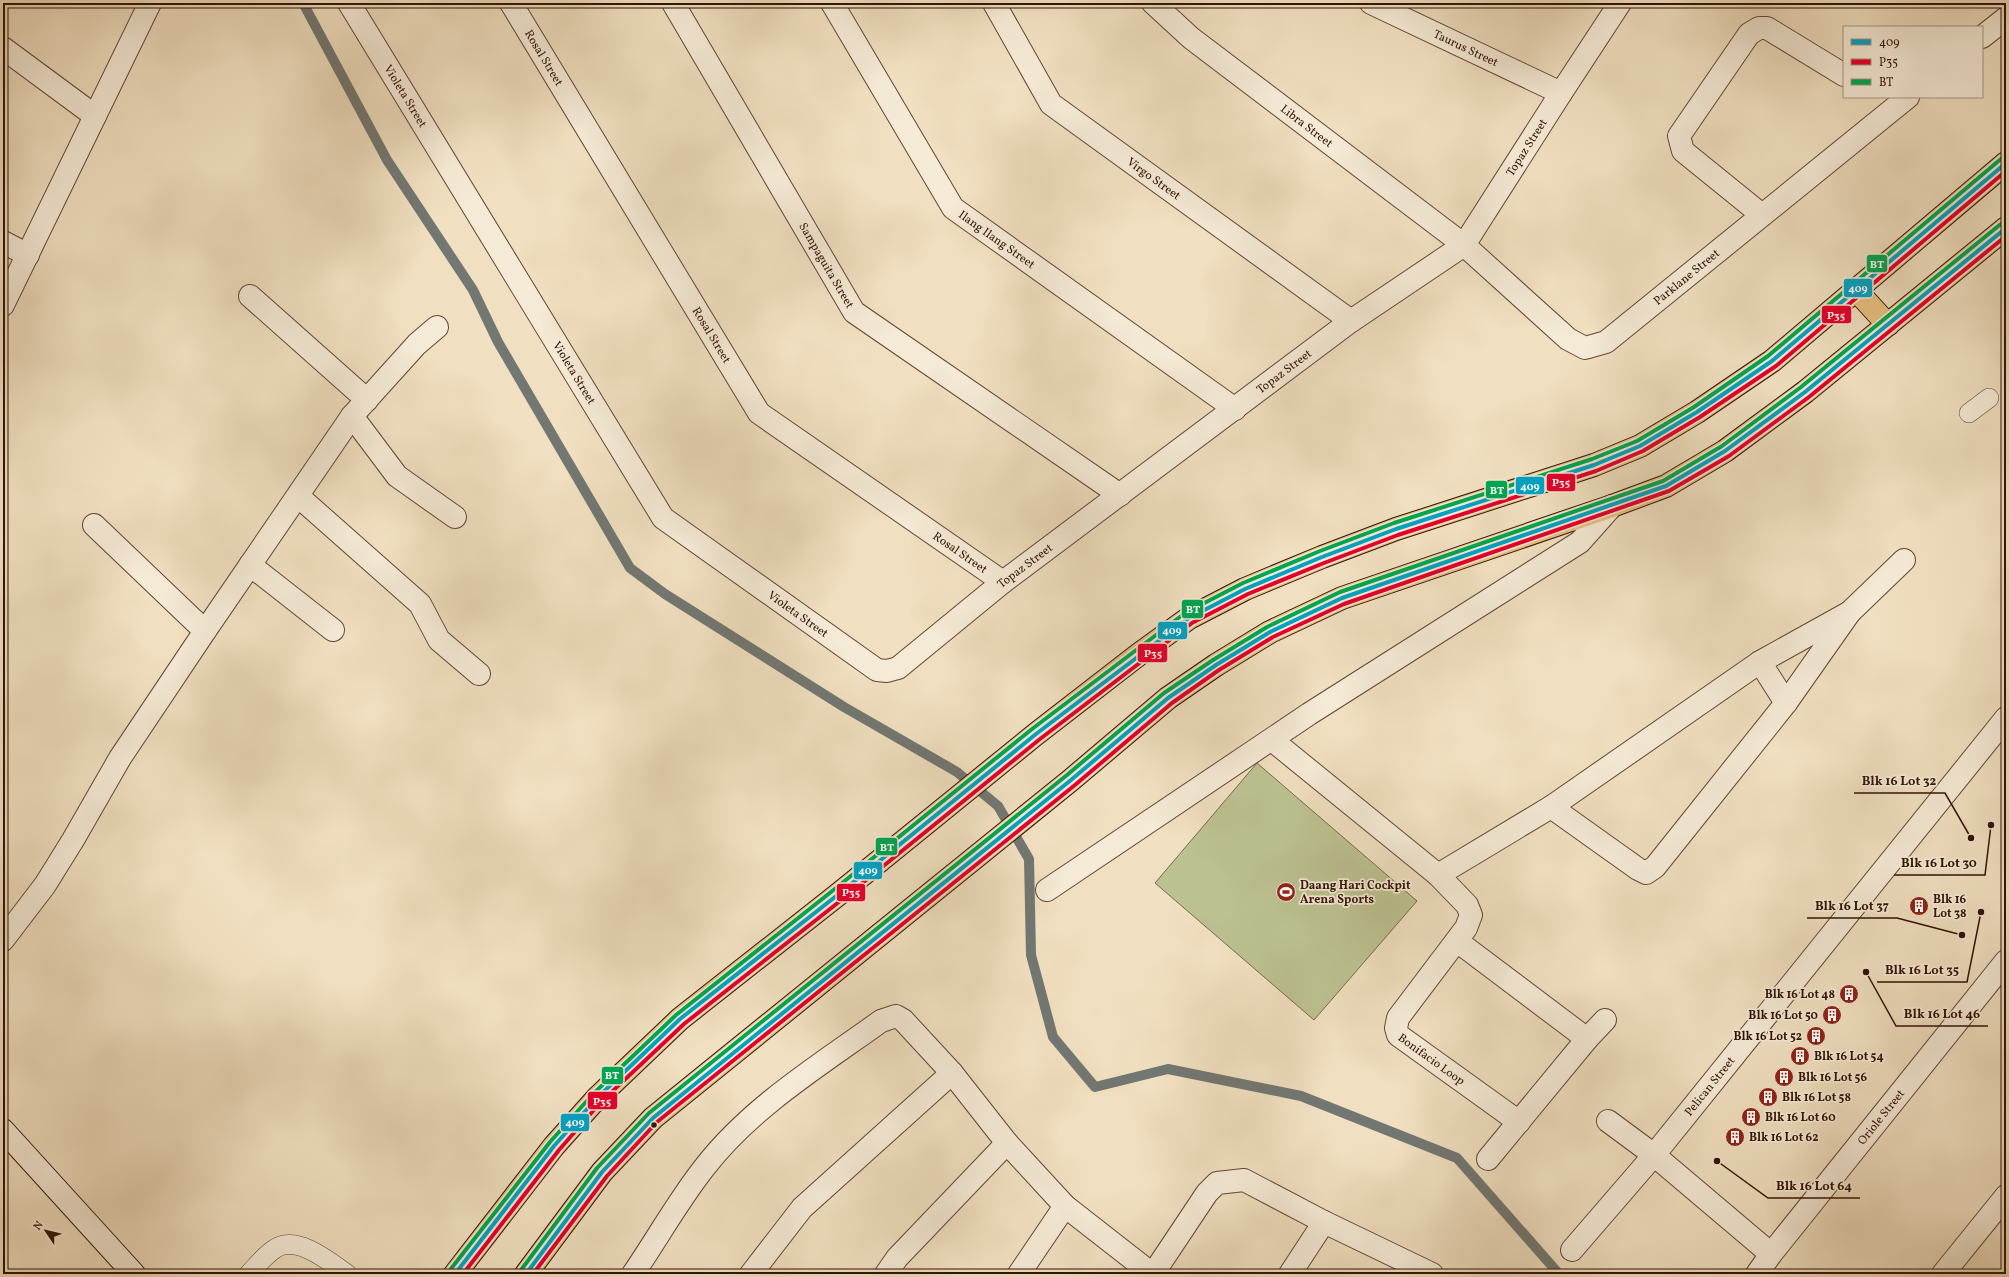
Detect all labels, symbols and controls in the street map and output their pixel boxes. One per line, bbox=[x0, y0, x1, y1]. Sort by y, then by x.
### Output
legend bbox=[1843, 26, 1983, 98]
street label: Rosal Street bbox=[520, 27, 566, 89]
street label: Taurus Street bbox=[1430, 27, 1500, 71]
text: 409 bbox=[1879, 35, 1899, 51]
text: P35 bbox=[1879, 55, 1898, 71]
street label: Violeta Street bbox=[380, 62, 430, 131]
text: BT bbox=[1879, 75, 1893, 91]
street label: Libra Street bbox=[1277, 102, 1336, 152]
street label: Topaz Street bbox=[1503, 116, 1552, 180]
street label: Virgo Street bbox=[1123, 154, 1183, 204]
street label: Ilang Ilang Street bbox=[955, 207, 1038, 273]
street label: Sampaguita Street bbox=[794, 220, 857, 312]
street label: Parklane Street bbox=[1651, 246, 1723, 309]
line badge: BT bbox=[1866, 254, 1888, 273]
text: BT bbox=[1870, 258, 1884, 273]
line badge: 409 bbox=[1843, 278, 1873, 298]
text: 409 bbox=[1848, 282, 1868, 297]
street label: Rosal Street bbox=[688, 304, 734, 367]
line badge: P35 bbox=[1821, 305, 1852, 324]
text: P35 bbox=[1827, 309, 1845, 324]
street label: Violeta Street bbox=[548, 339, 599, 408]
street label: Topaz Street bbox=[1254, 346, 1315, 398]
line badge: P35 bbox=[1546, 473, 1576, 492]
line badge: 409 bbox=[1515, 476, 1545, 495]
text: P35 bbox=[1552, 476, 1570, 491]
line badge: BT bbox=[1485, 480, 1508, 499]
text: 409 bbox=[1520, 480, 1540, 495]
text: BT bbox=[1490, 484, 1504, 499]
street label: Rosal Street bbox=[929, 529, 990, 578]
street label: Topaz Street bbox=[994, 540, 1056, 592]
street label: Violeta Street bbox=[764, 588, 831, 642]
line badge: BT bbox=[1181, 599, 1204, 619]
text: BT bbox=[1186, 603, 1200, 618]
line badge: 409 bbox=[1157, 621, 1188, 640]
text: 409 bbox=[1162, 624, 1182, 639]
line badge: P35 bbox=[1137, 643, 1168, 663]
text: P35 bbox=[1144, 647, 1162, 662]
callout: Blk 16 Lot 32 bbox=[1854, 768, 1945, 793]
text: Blk 16 Lot 32 bbox=[1862, 773, 1937, 791]
line badge: BT bbox=[875, 837, 898, 856]
text: BT bbox=[880, 841, 894, 856]
callout: Blk 16 Lot 30 bbox=[1894, 850, 1985, 875]
text: Blk 16 Lot 30 bbox=[1901, 855, 1977, 873]
line badge: 409 bbox=[853, 861, 883, 880]
text: 409 bbox=[858, 864, 878, 879]
place label: Daang Hari Cockpit Arena Sports bbox=[1300, 878, 1411, 908]
sports icon: Daang Hari Cockpit Arena Sports bbox=[1275, 881, 1297, 903]
line badge: P35 bbox=[836, 883, 866, 902]
text: P35 bbox=[842, 886, 860, 901]
place label: Blk 16 Lot 38 bbox=[1933, 892, 1967, 922]
callout: Blk 16 Lot 37 bbox=[1807, 893, 1897, 918]
building icon: Blk 16 Lot 38 bbox=[1908, 895, 1930, 917]
text: Blk 16 Lot 37 bbox=[1815, 898, 1889, 916]
callout: Blk 16 Lot 35 bbox=[1877, 957, 1967, 982]
text: Blk 16 Lot 35 bbox=[1885, 962, 1959, 980]
building icon: Blk 16 Lot 48 bbox=[1838, 983, 1860, 1005]
place label: Blk 16 Lot 48 bbox=[1765, 987, 1835, 1003]
callout: Blk 16 Lot 46 bbox=[1896, 1001, 1988, 1026]
building icon: Blk 16 Lot 50 bbox=[1821, 1004, 1843, 1026]
text: Blk 16 Lot 46 bbox=[1904, 1006, 1980, 1024]
place label: Blk 16 Lot 50 bbox=[1748, 1008, 1818, 1024]
building icon: Blk 16 Lot 52 bbox=[1805, 1025, 1827, 1047]
place label: Blk 16 Lot 52 bbox=[1733, 1029, 1802, 1045]
street label: Bonifacio Loop bbox=[1394, 1030, 1468, 1090]
building icon: Blk 16 Lot 54 bbox=[1789, 1045, 1811, 1067]
place label: Blk 16 Lot 54 bbox=[1814, 1049, 1884, 1065]
street label: Pelican Street bbox=[1681, 1054, 1739, 1120]
line badge: BT bbox=[601, 1066, 624, 1085]
building icon: Blk 16 Lot 56 bbox=[1773, 1066, 1795, 1088]
text: BT bbox=[605, 1069, 619, 1084]
place label: Blk 16 Lot 56 bbox=[1798, 1070, 1867, 1086]
building icon: Blk 16 Lot 58 bbox=[1757, 1086, 1779, 1108]
street label: Oriole Street bbox=[1854, 1087, 1909, 1149]
place label: Blk 16 Lot 58 bbox=[1782, 1090, 1851, 1106]
line badge: P35 bbox=[587, 1091, 618, 1110]
text: P35 bbox=[593, 1095, 611, 1110]
building icon: Blk 16 Lot 60 bbox=[1740, 1106, 1762, 1128]
place label: Blk 16 Lot 60 bbox=[1765, 1110, 1836, 1126]
line badge: 409 bbox=[560, 1113, 590, 1132]
text: 409 bbox=[565, 1116, 585, 1131]
unlabelled marker bbox=[649, 1120, 659, 1130]
building icon: Blk 16 Lot 62 bbox=[1724, 1126, 1746, 1148]
place label: Blk 16 Lot 62 bbox=[1749, 1130, 1818, 1146]
callout: Blk 16 Lot 64 bbox=[1768, 1173, 1860, 1198]
text: Blk 16 Lot 64 bbox=[1776, 1178, 1852, 1196]
north arrow bbox=[26, 1211, 66, 1251]
text: N bbox=[31, 1219, 47, 1234]

